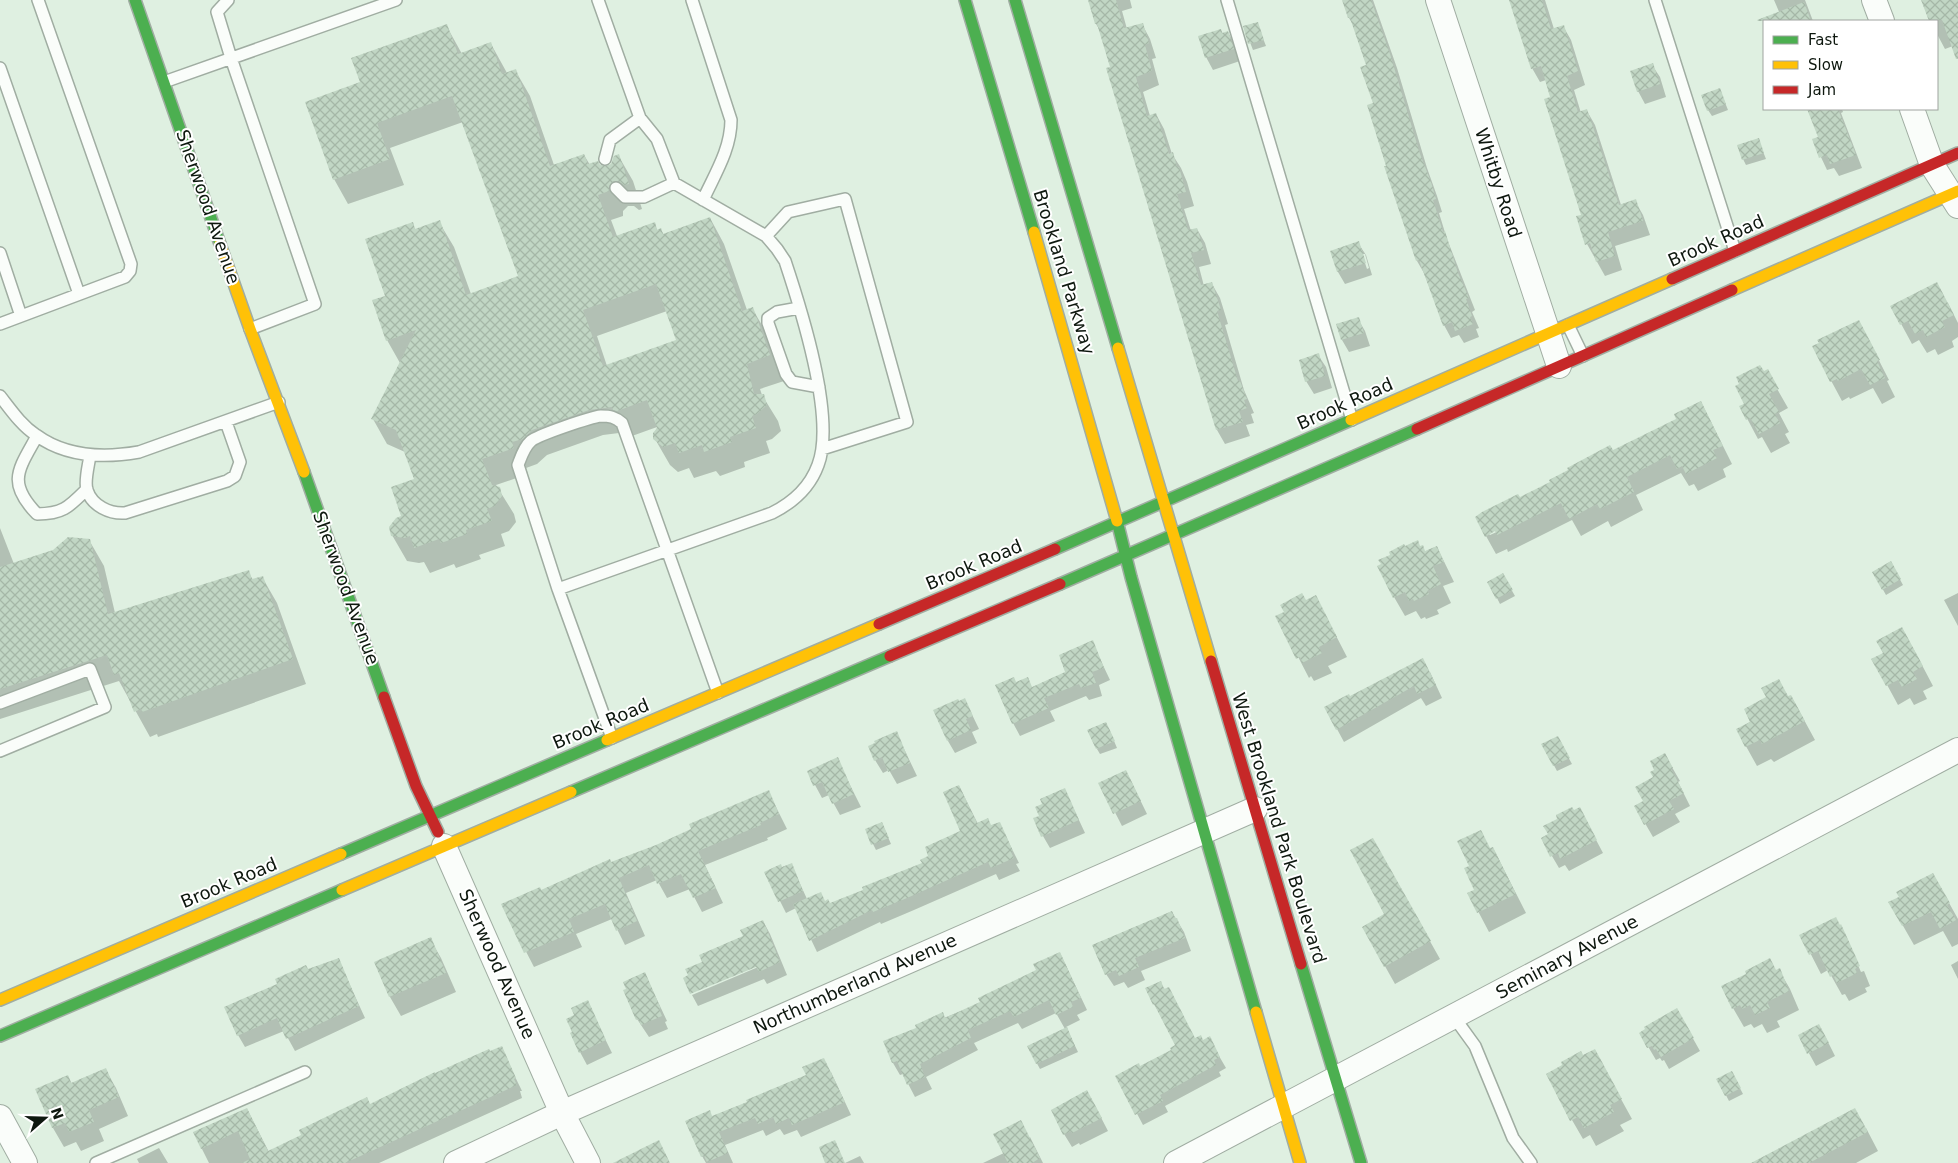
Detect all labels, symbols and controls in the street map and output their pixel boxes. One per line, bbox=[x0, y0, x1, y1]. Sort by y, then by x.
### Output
legend bbox=[1763, 20, 1938, 110]
text: Fast bbox=[1808, 31, 1838, 49]
text: Slow bbox=[1808, 56, 1843, 74]
text: Jam bbox=[1807, 81, 1836, 99]
street label: Whitby Road bbox=[1471, 125, 1526, 240]
street label: Sherwood Avenue bbox=[172, 127, 245, 287]
street label: Brookland Parkway bbox=[1029, 187, 1100, 357]
street label: Brook Road bbox=[1665, 210, 1767, 271]
street label: Brook Road bbox=[1294, 373, 1396, 434]
street label: Sherwood Avenue bbox=[309, 508, 384, 668]
street label: Brook Road bbox=[922, 535, 1025, 594]
street label: West Brookland Park Boulevard bbox=[1228, 690, 1331, 966]
street label: Brook Road bbox=[549, 694, 652, 753]
street label: Brook Road bbox=[177, 853, 280, 912]
street label: Sherwood Avenue bbox=[455, 885, 540, 1042]
street label: Seminary Avenue bbox=[1492, 910, 1642, 1003]
street label: Northumberland Avenue bbox=[750, 929, 960, 1038]
north arrow bbox=[20, 1093, 70, 1143]
text: N bbox=[48, 1105, 67, 1122]

